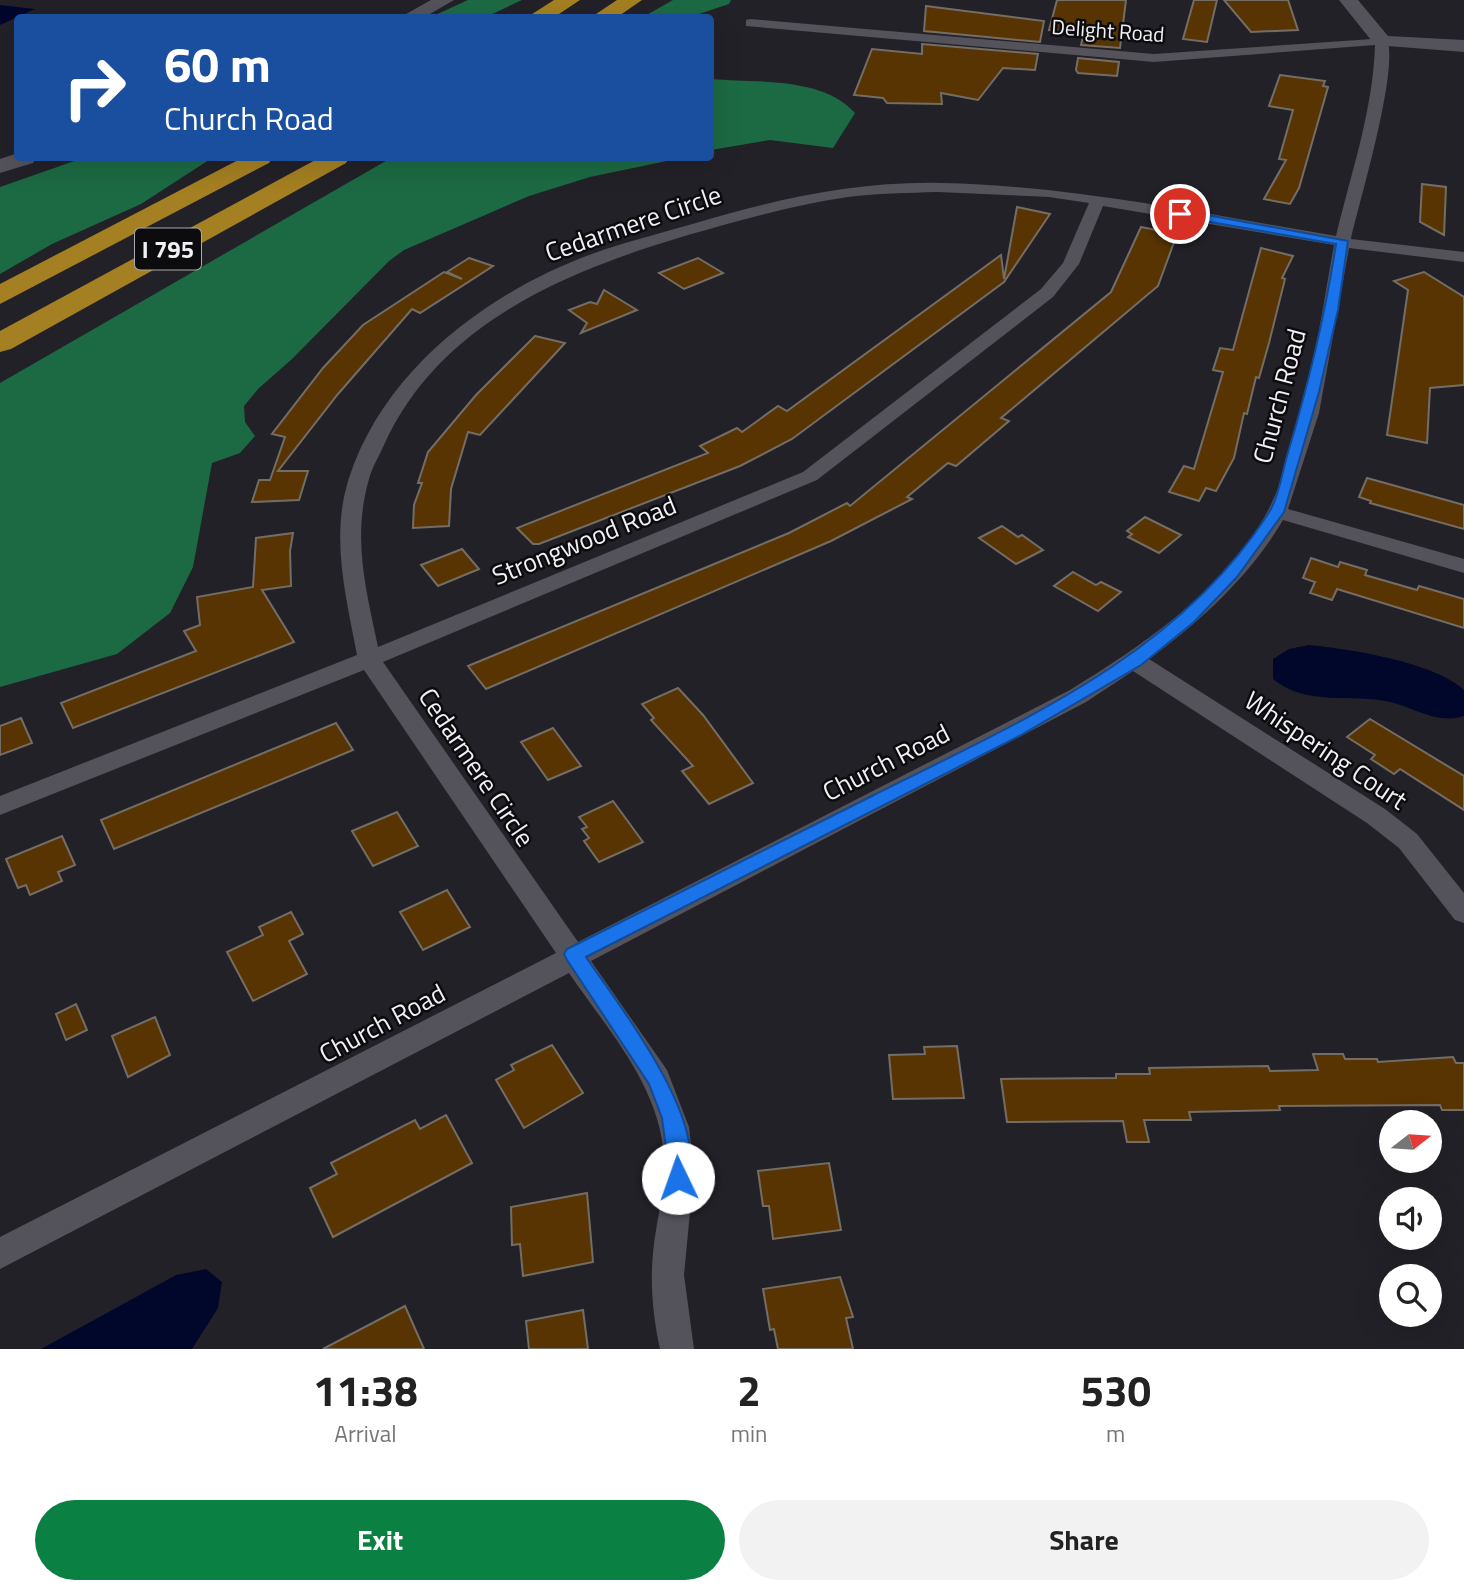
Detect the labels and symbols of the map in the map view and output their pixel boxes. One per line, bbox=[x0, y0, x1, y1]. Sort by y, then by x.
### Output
street label: Delight Road bbox=[1050, 10, 1166, 50]
street label: Cedarmere Circle bbox=[540, 175, 726, 271]
pin bbox=[1150, 184, 1210, 244]
road number: I 795 bbox=[135, 228, 201, 270]
street label: Church Road bbox=[1242, 324, 1316, 468]
street label: Strongwood Road bbox=[486, 485, 682, 595]
street label: Cedarmere Circle bbox=[409, 680, 545, 854]
street label: Whispering Court bbox=[1237, 681, 1415, 819]
street label: Church Road bbox=[816, 713, 956, 811]
street label: Church Road bbox=[312, 973, 452, 1073]
north arrow bbox=[1379, 1110, 1442, 1172]
position arrow bbox=[641, 1141, 715, 1215]

